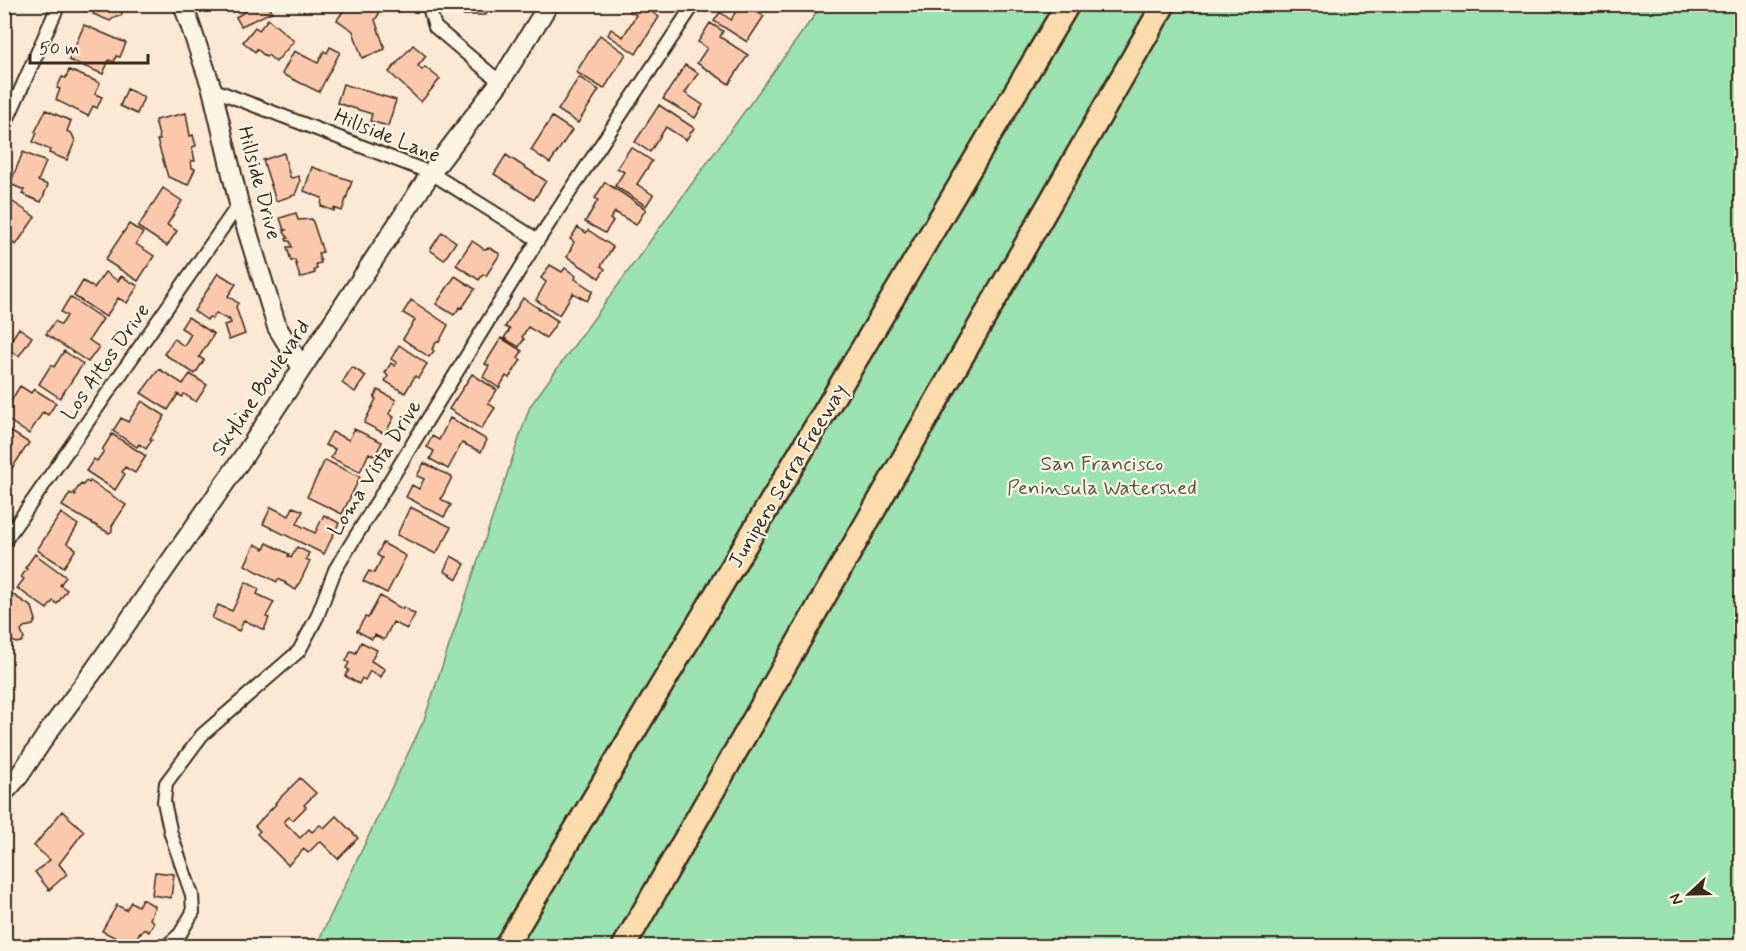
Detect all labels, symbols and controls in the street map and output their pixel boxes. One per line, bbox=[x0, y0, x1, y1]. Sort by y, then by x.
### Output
scale bar bbox=[30, 27, 148, 65]
text: 50 m bbox=[39, 37, 79, 61]
street label: Hillside Lane bbox=[330, 102, 444, 170]
street label: Hillside Drive bbox=[230, 123, 288, 243]
street label: Los Altos Drive bbox=[55, 298, 157, 426]
street label: Skyline Boulevard bbox=[205, 314, 317, 462]
street label: Junipero Serra Freeway bbox=[722, 379, 854, 573]
street label: Loma Vista Drive bbox=[322, 394, 428, 542]
park label: San Francisco Peninsula Watershed bbox=[1007, 450, 1197, 502]
north arrow bbox=[1659, 864, 1719, 924]
text: N bbox=[1665, 890, 1688, 908]

